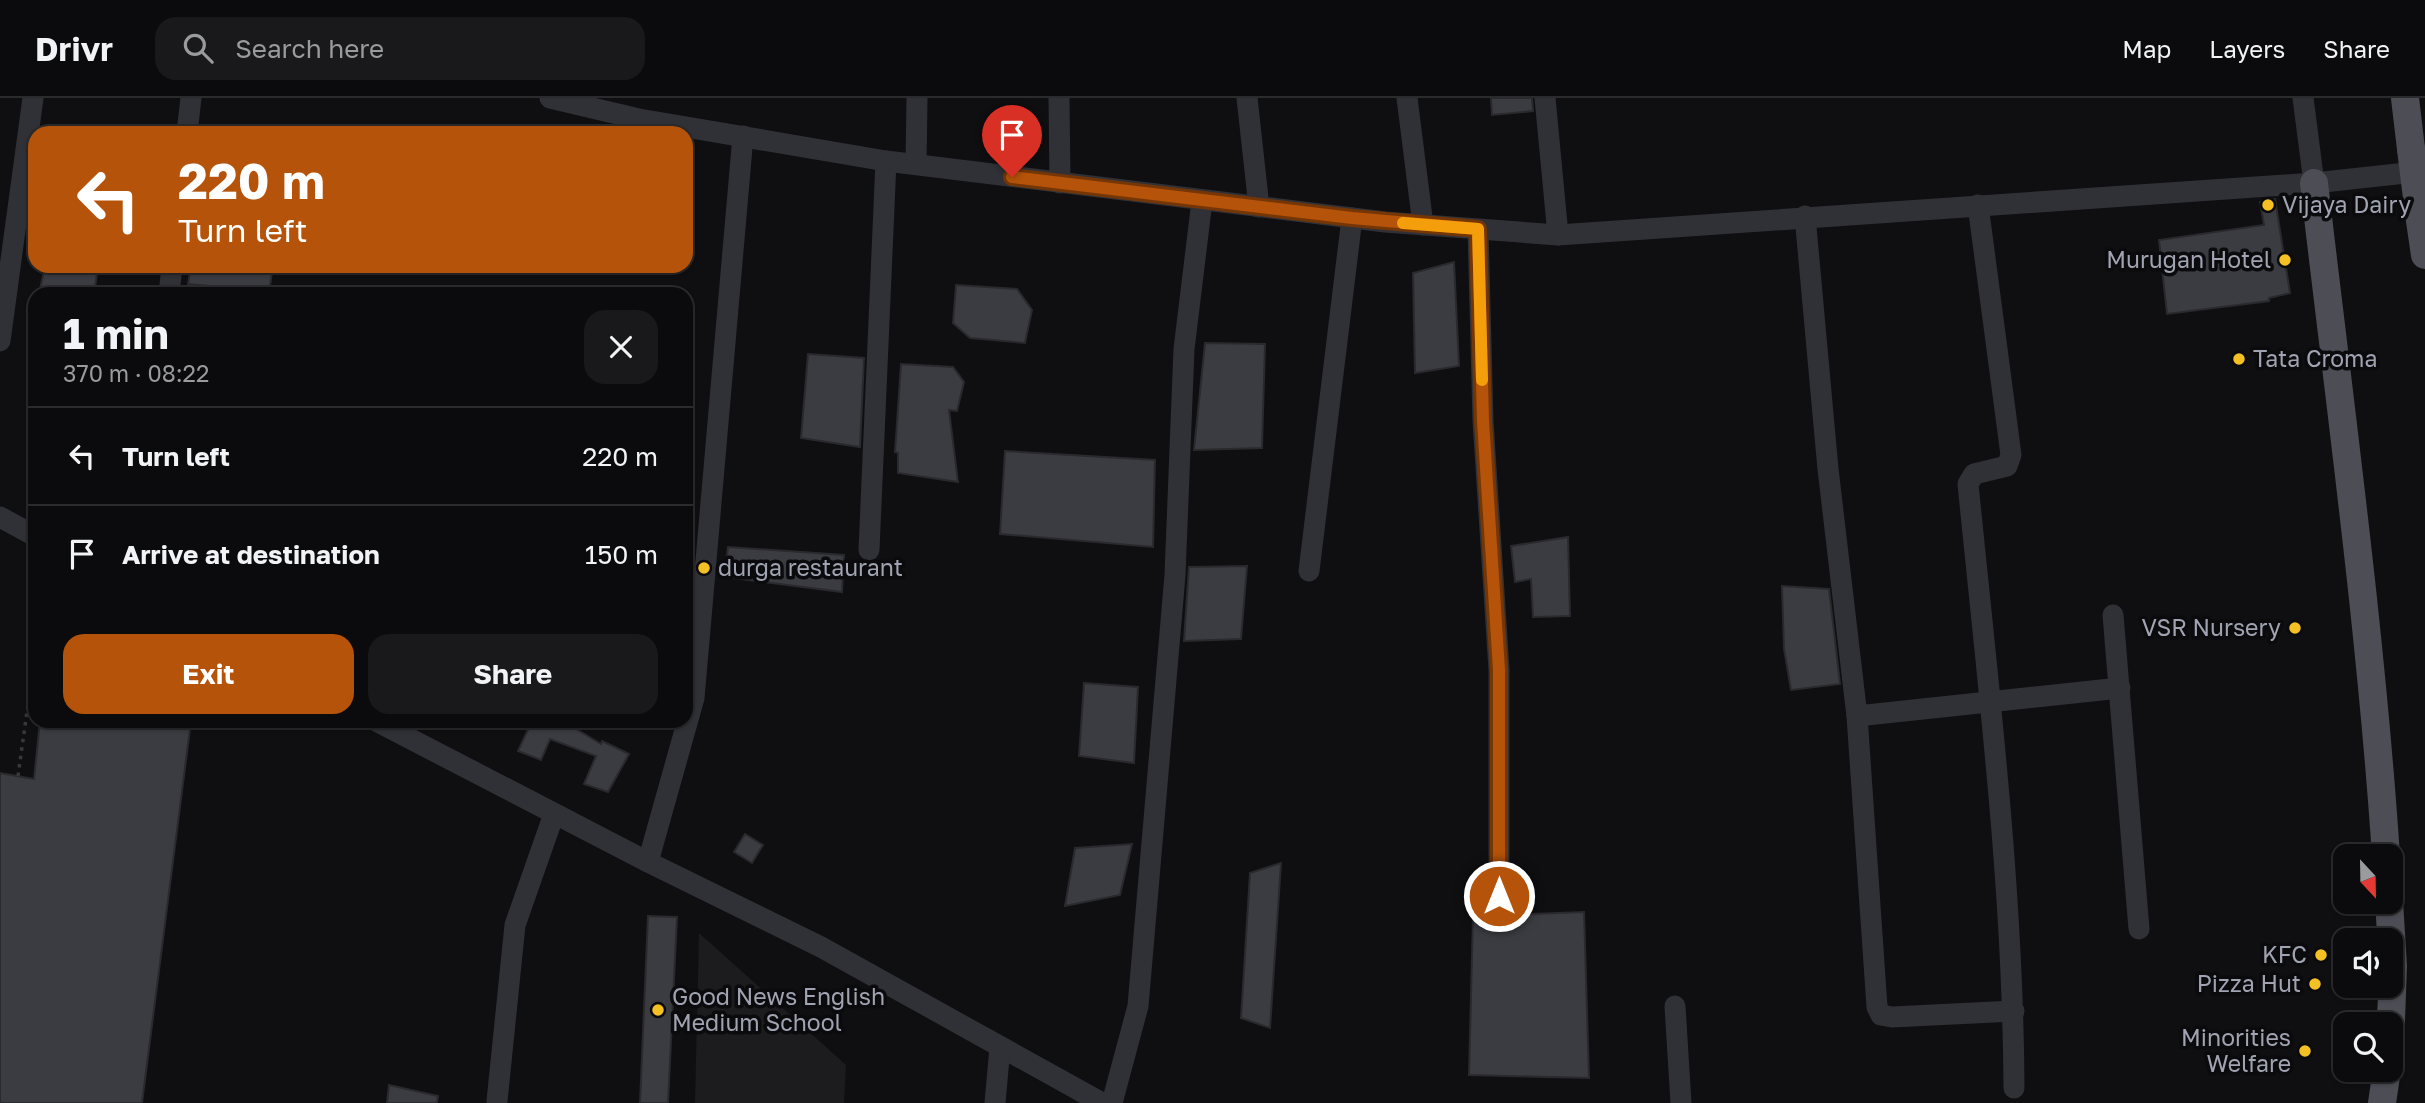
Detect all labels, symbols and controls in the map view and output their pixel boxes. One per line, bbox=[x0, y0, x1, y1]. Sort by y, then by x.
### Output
search box bbox=[155, 17, 645, 80]
text: Drivr bbox=[35, 29, 113, 68]
icon: search bbox=[179, 29, 217, 67]
text: Search here bbox=[235, 33, 384, 64]
text: Map bbox=[2122, 34, 2171, 63]
text: Layers bbox=[2209, 34, 2285, 63]
text: Share bbox=[2323, 34, 2390, 63]
pin bbox=[982, 105, 1042, 177]
icon: arrive bbox=[993, 116, 1031, 154]
text: 220 m bbox=[178, 151, 325, 210]
icon: left bbox=[63, 154, 154, 245]
place label: Vijaya Dairy bbox=[2282, 190, 2411, 218]
marker: Vijaya Dairy bbox=[2260, 197, 2276, 213]
text: Turn left bbox=[178, 211, 307, 249]
place label: Murugan Hotel bbox=[2106, 245, 2271, 273]
marker: Murugan Hotel bbox=[2277, 252, 2293, 268]
text: 1 min bbox=[63, 308, 169, 358]
button: close bbox=[584, 310, 658, 384]
place label: Tata Croma bbox=[2253, 344, 2377, 372]
marker: Tata Croma bbox=[2231, 351, 2247, 367]
text: 370 m · 08:22 bbox=[63, 359, 209, 387]
icon: left bbox=[63, 437, 101, 475]
text: Turn left bbox=[122, 441, 230, 472]
text: 220 m bbox=[582, 441, 658, 472]
icon: arrive bbox=[63, 535, 101, 573]
text: Arrive at destination bbox=[122, 539, 380, 570]
text: 150 m bbox=[585, 539, 658, 570]
place label: durga restaurant bbox=[718, 553, 903, 581]
marker: durga restaurant bbox=[696, 560, 712, 576]
place label: VSR Nursery bbox=[2141, 613, 2281, 641]
marker: VSR Nursery bbox=[2287, 620, 2303, 636]
button: Exit bbox=[63, 634, 354, 714]
button: Share bbox=[368, 634, 658, 714]
north arrow bbox=[2333, 844, 2403, 914]
map controls bbox=[2333, 844, 2403, 1082]
position arrow bbox=[1462, 859, 1536, 933]
button: sound bbox=[2333, 928, 2403, 998]
place label: KFC bbox=[2262, 940, 2307, 968]
marker: KFC bbox=[2313, 947, 2329, 963]
place label: Pizza Hut bbox=[2197, 969, 2301, 997]
marker: Pizza Hut bbox=[2307, 976, 2323, 992]
place label: Good News English Medium School bbox=[672, 982, 885, 1036]
marker: Good News English Medium School bbox=[650, 1002, 666, 1018]
button: search bbox=[2333, 1012, 2403, 1082]
place label: Minorities Welfare bbox=[2181, 1023, 2291, 1077]
marker: Minorities Welfare bbox=[2297, 1043, 2313, 1059]

